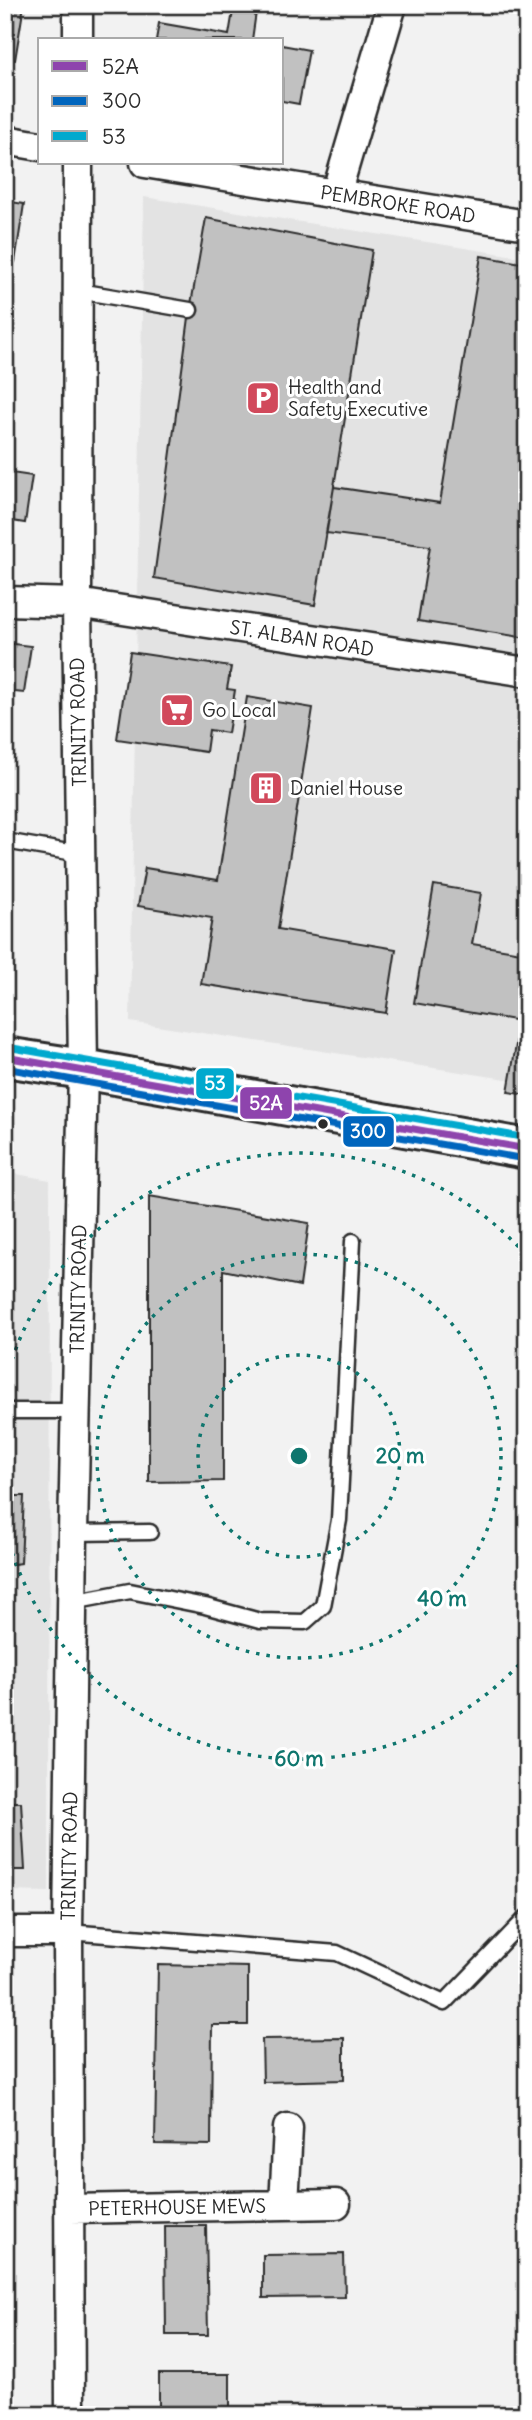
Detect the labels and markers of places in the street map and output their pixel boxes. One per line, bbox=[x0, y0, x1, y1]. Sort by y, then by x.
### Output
place label: Health and Safety Executive bbox=[288, 375, 428, 421]
parking icon: Health and Safety Executive bbox=[244, 379, 282, 417]
supermarket icon: Go Local bbox=[158, 691, 196, 729]
place label: Go Local bbox=[202, 698, 276, 722]
building icon: Daniel House bbox=[247, 769, 285, 807]
place label: Daniel House bbox=[290, 776, 403, 800]
unlabelled marker bbox=[316, 1117, 330, 1131]
centre of rings bbox=[287, 1444, 311, 1468]

